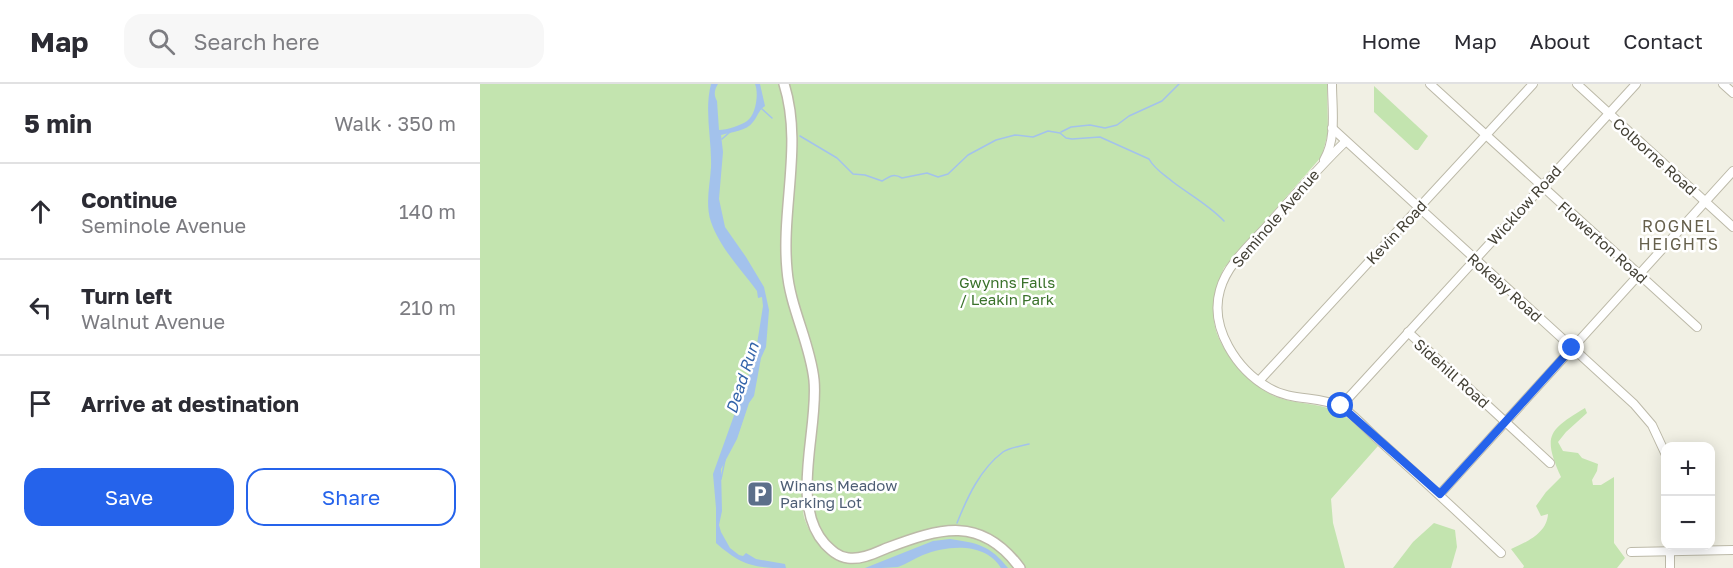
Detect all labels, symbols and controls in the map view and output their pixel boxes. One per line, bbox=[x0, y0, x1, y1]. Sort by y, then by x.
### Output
search box bbox=[124, 14, 544, 68]
text: Map bbox=[30, 25, 88, 58]
icon: search bbox=[145, 25, 178, 58]
text: Search here bbox=[193, 28, 319, 55]
text: Home bbox=[1361, 28, 1421, 54]
text: Map bbox=[1454, 28, 1497, 54]
text: About bbox=[1530, 28, 1590, 54]
text: Contact bbox=[1623, 28, 1703, 54]
text: 5 min bbox=[24, 108, 92, 139]
text: Walk · 350 m bbox=[334, 111, 456, 135]
street label: Colborne Road bbox=[1609, 114, 1701, 198]
street label: Wicklow Road bbox=[1483, 161, 1565, 249]
street label: Seminole Avenue bbox=[1228, 165, 1323, 271]
text: Continue bbox=[81, 186, 177, 213]
icon: ahead bbox=[24, 195, 57, 228]
street label: Kevin Road bbox=[1362, 196, 1430, 268]
street label: Flowerton Road bbox=[1555, 197, 1651, 287]
text: 140 m bbox=[399, 199, 456, 223]
text: Seminole Avenue bbox=[81, 213, 246, 237]
district label: ROGNEL HEIGHTS bbox=[1639, 216, 1719, 254]
street label: Rokeby Road bbox=[1464, 249, 1546, 325]
park label: Gwynns Falls / Leakin Park bbox=[959, 273, 1055, 308]
text: Turn left bbox=[81, 282, 172, 309]
icon: left bbox=[24, 291, 57, 324]
text: 210 m bbox=[400, 295, 456, 319]
text: Walnut Avenue bbox=[81, 309, 225, 333]
route end bbox=[1558, 334, 1584, 360]
street label: Sidehill Road bbox=[1411, 335, 1493, 411]
water label: Dead Run bbox=[721, 339, 763, 416]
icon: arrive bbox=[24, 387, 57, 420]
text: Arrive at destination bbox=[81, 390, 299, 417]
route start bbox=[1327, 392, 1353, 418]
map controls bbox=[1661, 442, 1715, 550]
button: + bbox=[1661, 442, 1715, 496]
button: Save bbox=[24, 468, 234, 526]
button: Share bbox=[246, 468, 456, 526]
place label: Winans Meadow Parking Lot bbox=[780, 476, 897, 511]
parking icon: Winans Meadow Parking Lot bbox=[745, 479, 775, 509]
button: − bbox=[1661, 496, 1715, 550]

